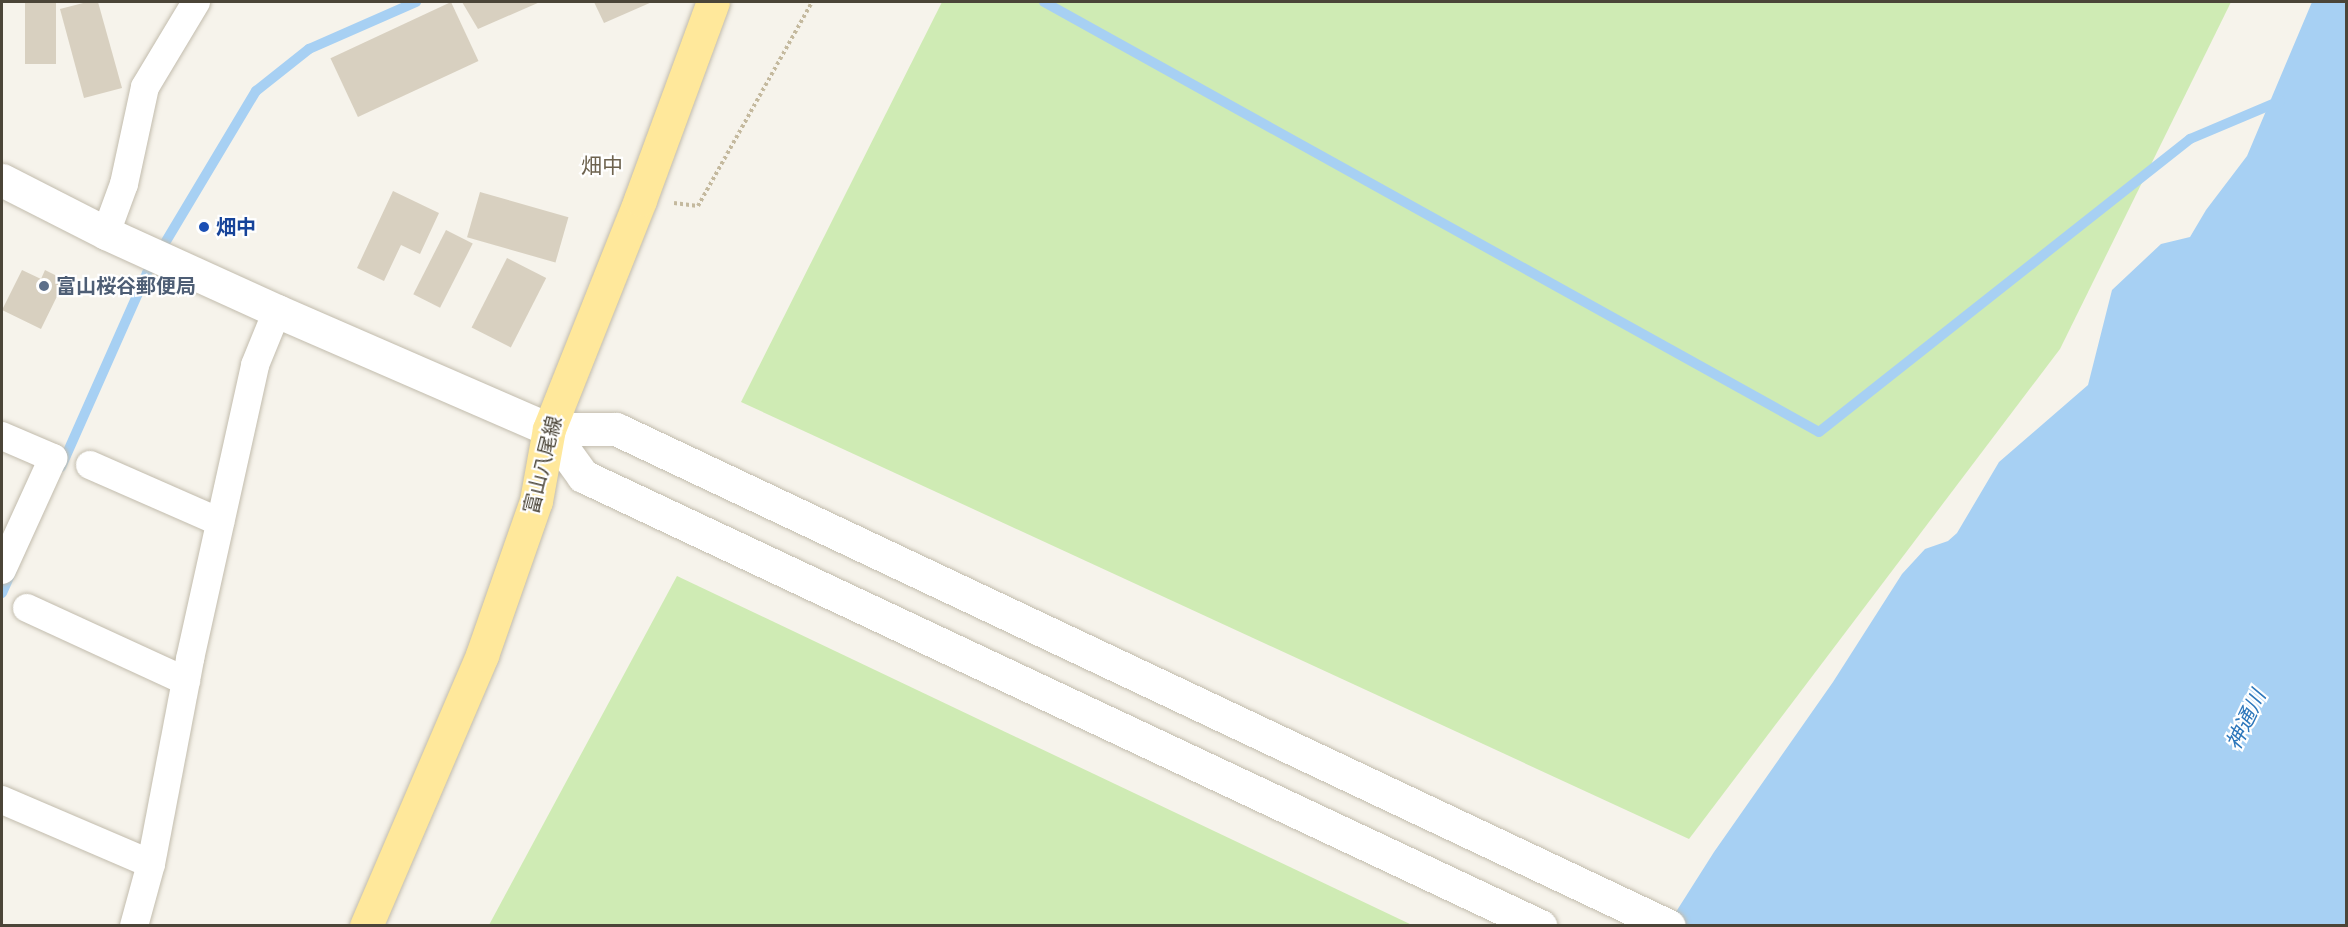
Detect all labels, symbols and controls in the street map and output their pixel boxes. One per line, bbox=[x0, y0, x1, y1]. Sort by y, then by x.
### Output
district label: 畑中 bbox=[581, 153, 623, 179]
place label: 畑中 bbox=[216, 215, 256, 239]
marker: 畑中 bbox=[197, 220, 211, 234]
place label: 富山桜谷郵便局 bbox=[56, 274, 196, 298]
marker: 富山桜谷郵便局 bbox=[37, 279, 51, 293]
street label: 富山八尾線 bbox=[519, 414, 567, 516]
water label: 神通川 bbox=[2221, 686, 2271, 754]

